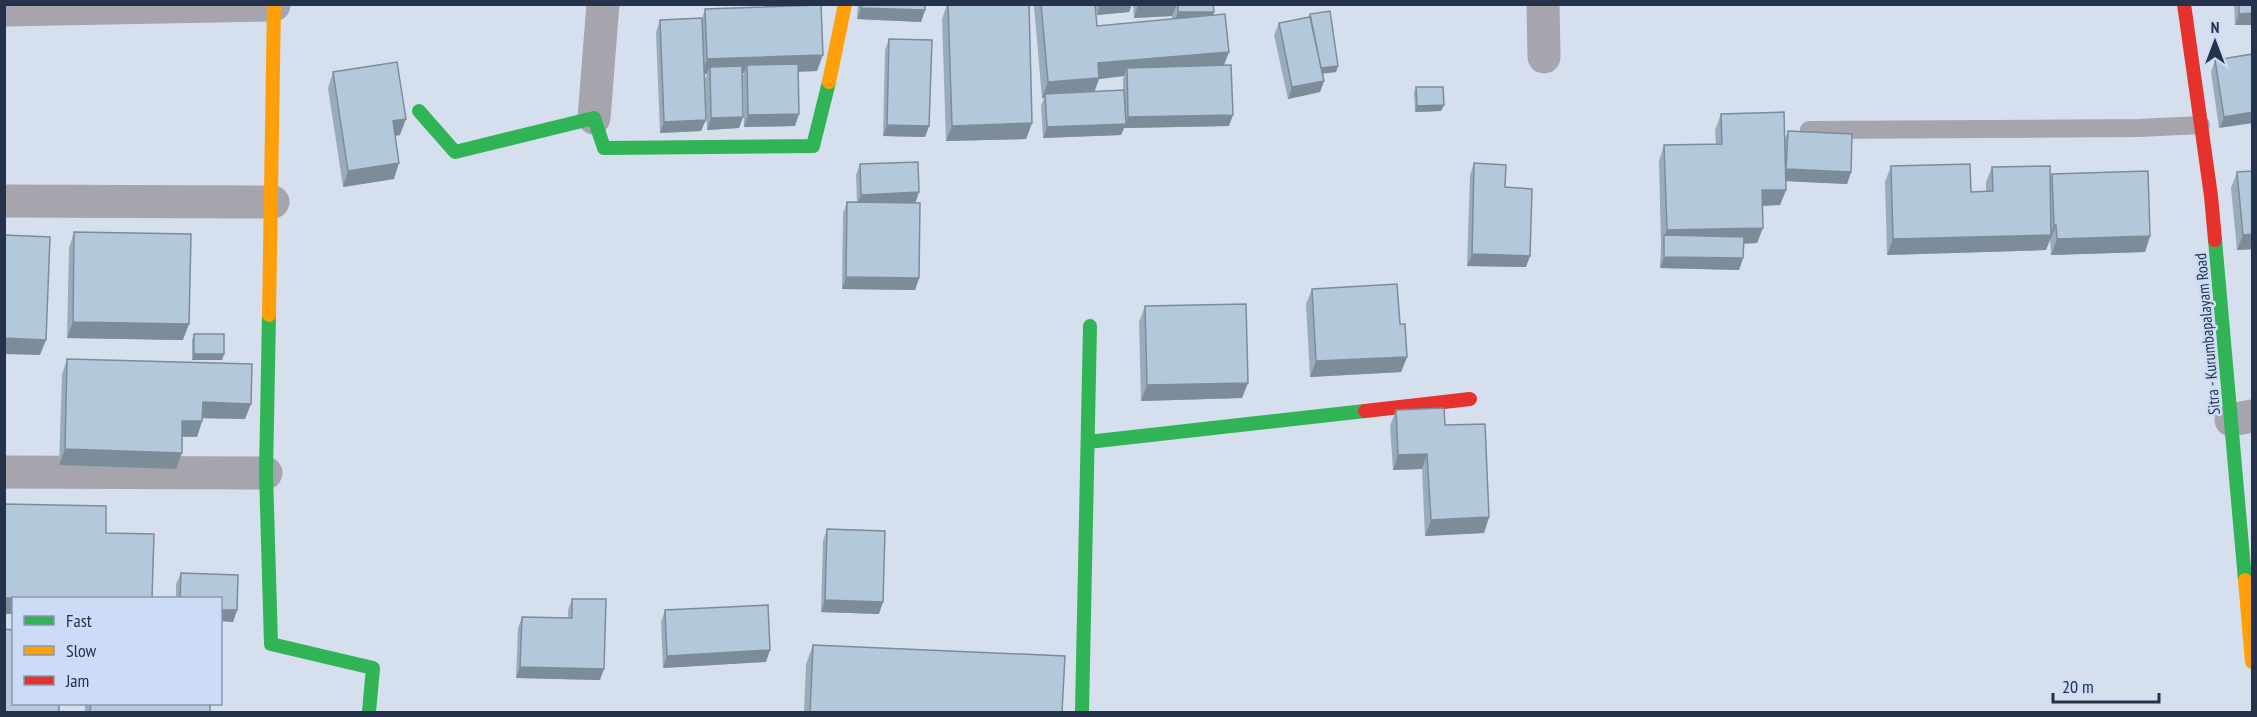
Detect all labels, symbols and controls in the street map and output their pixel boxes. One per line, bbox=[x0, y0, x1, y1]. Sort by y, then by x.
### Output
north arrow bbox=[2185, 12, 2245, 72]
text: N bbox=[2211, 17, 2219, 37]
street label: Sitra - Kurumbapalayam Road bbox=[2190, 252, 2224, 416]
legend bbox=[12, 597, 222, 705]
text: Fast bbox=[66, 609, 92, 632]
text: Slow bbox=[66, 639, 97, 662]
scale bar bbox=[2053, 666, 2160, 704]
text: Jam bbox=[65, 669, 89, 692]
text: 20 m bbox=[2062, 675, 2094, 698]

